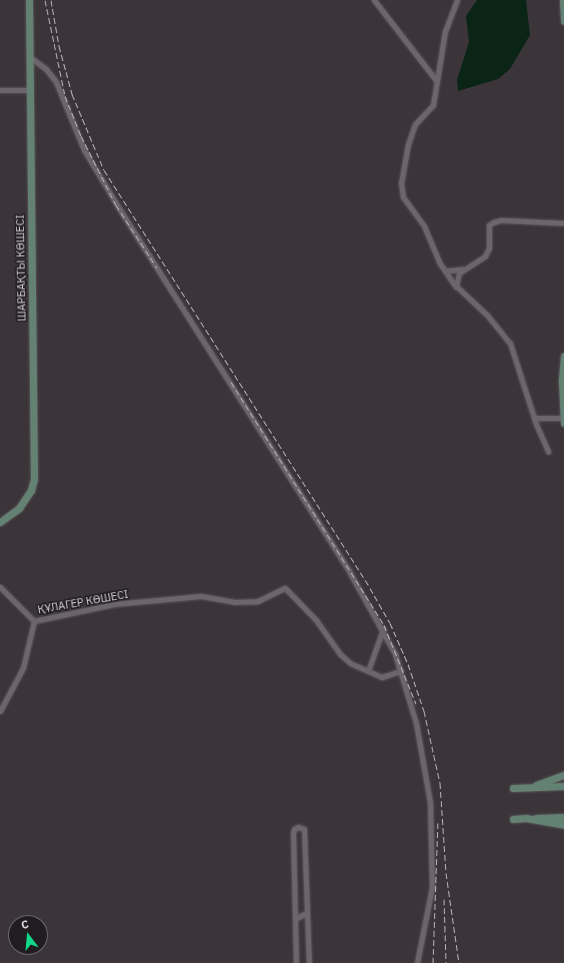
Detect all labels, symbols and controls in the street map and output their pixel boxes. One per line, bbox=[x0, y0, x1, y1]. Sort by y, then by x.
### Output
street label: ШАРБАҚТЫ КӨШЕСІ bbox=[13, 214, 29, 322]
street label: ҚҰЛАГЕР КӨШЕСІ bbox=[37, 588, 129, 616]
north arrow bbox=[8, 915, 48, 955]
text: С bbox=[20, 917, 30, 932]

